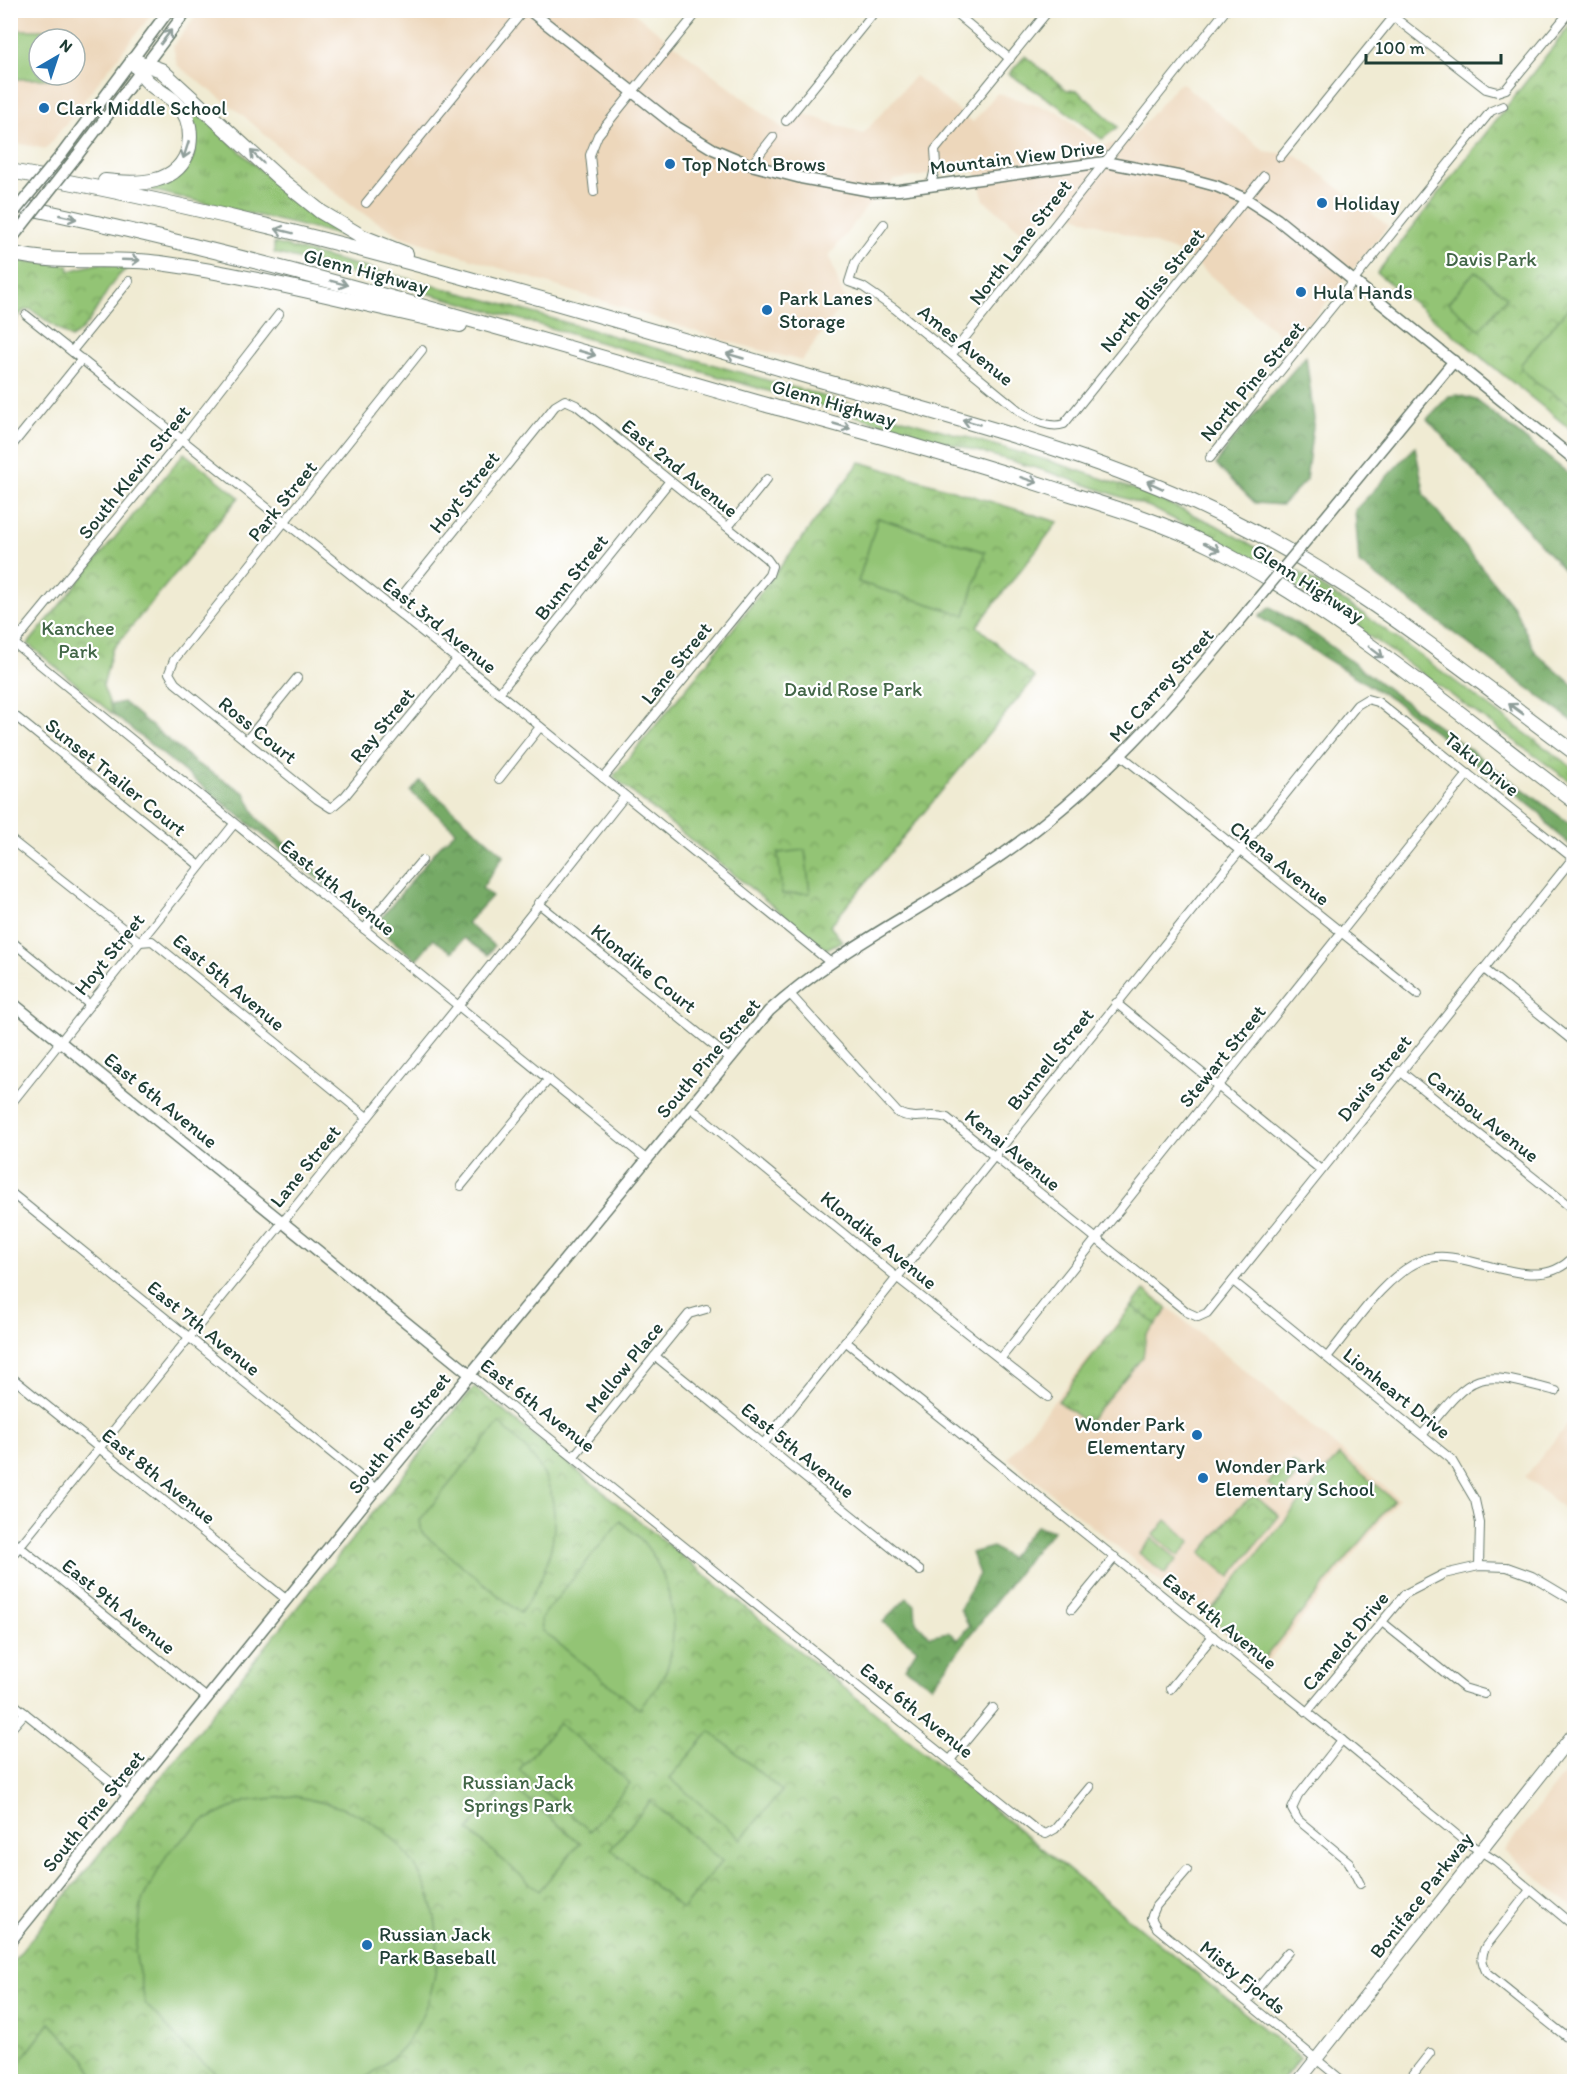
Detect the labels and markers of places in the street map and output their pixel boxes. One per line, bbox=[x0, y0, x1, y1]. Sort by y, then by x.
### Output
place label: Clark Middle School bbox=[56, 96, 227, 120]
marker: Clark Middle School bbox=[37, 101, 51, 115]
place label: Top Notch Brows bbox=[682, 152, 826, 176]
marker: Top Notch Brows bbox=[663, 157, 677, 171]
place label: Holiday bbox=[1334, 191, 1400, 215]
marker: Holiday bbox=[1315, 196, 1329, 210]
place label: Hula Hands bbox=[1313, 280, 1413, 304]
marker: Hula Hands bbox=[1294, 285, 1308, 299]
place label: Park Lanes Storage bbox=[779, 286, 873, 333]
marker: Park Lanes Storage bbox=[760, 303, 774, 317]
place label: Wonder Park Elementary bbox=[1074, 1412, 1186, 1459]
marker: Wonder Park Elementary bbox=[1190, 1428, 1204, 1442]
place label: Wonder Park Elementary School bbox=[1215, 1454, 1375, 1501]
marker: Wonder Park Elementary School bbox=[1196, 1471, 1210, 1485]
place label: Russian Jack Park Baseball bbox=[379, 1922, 496, 1969]
marker: Russian Jack Park Baseball bbox=[360, 1938, 374, 1952]

